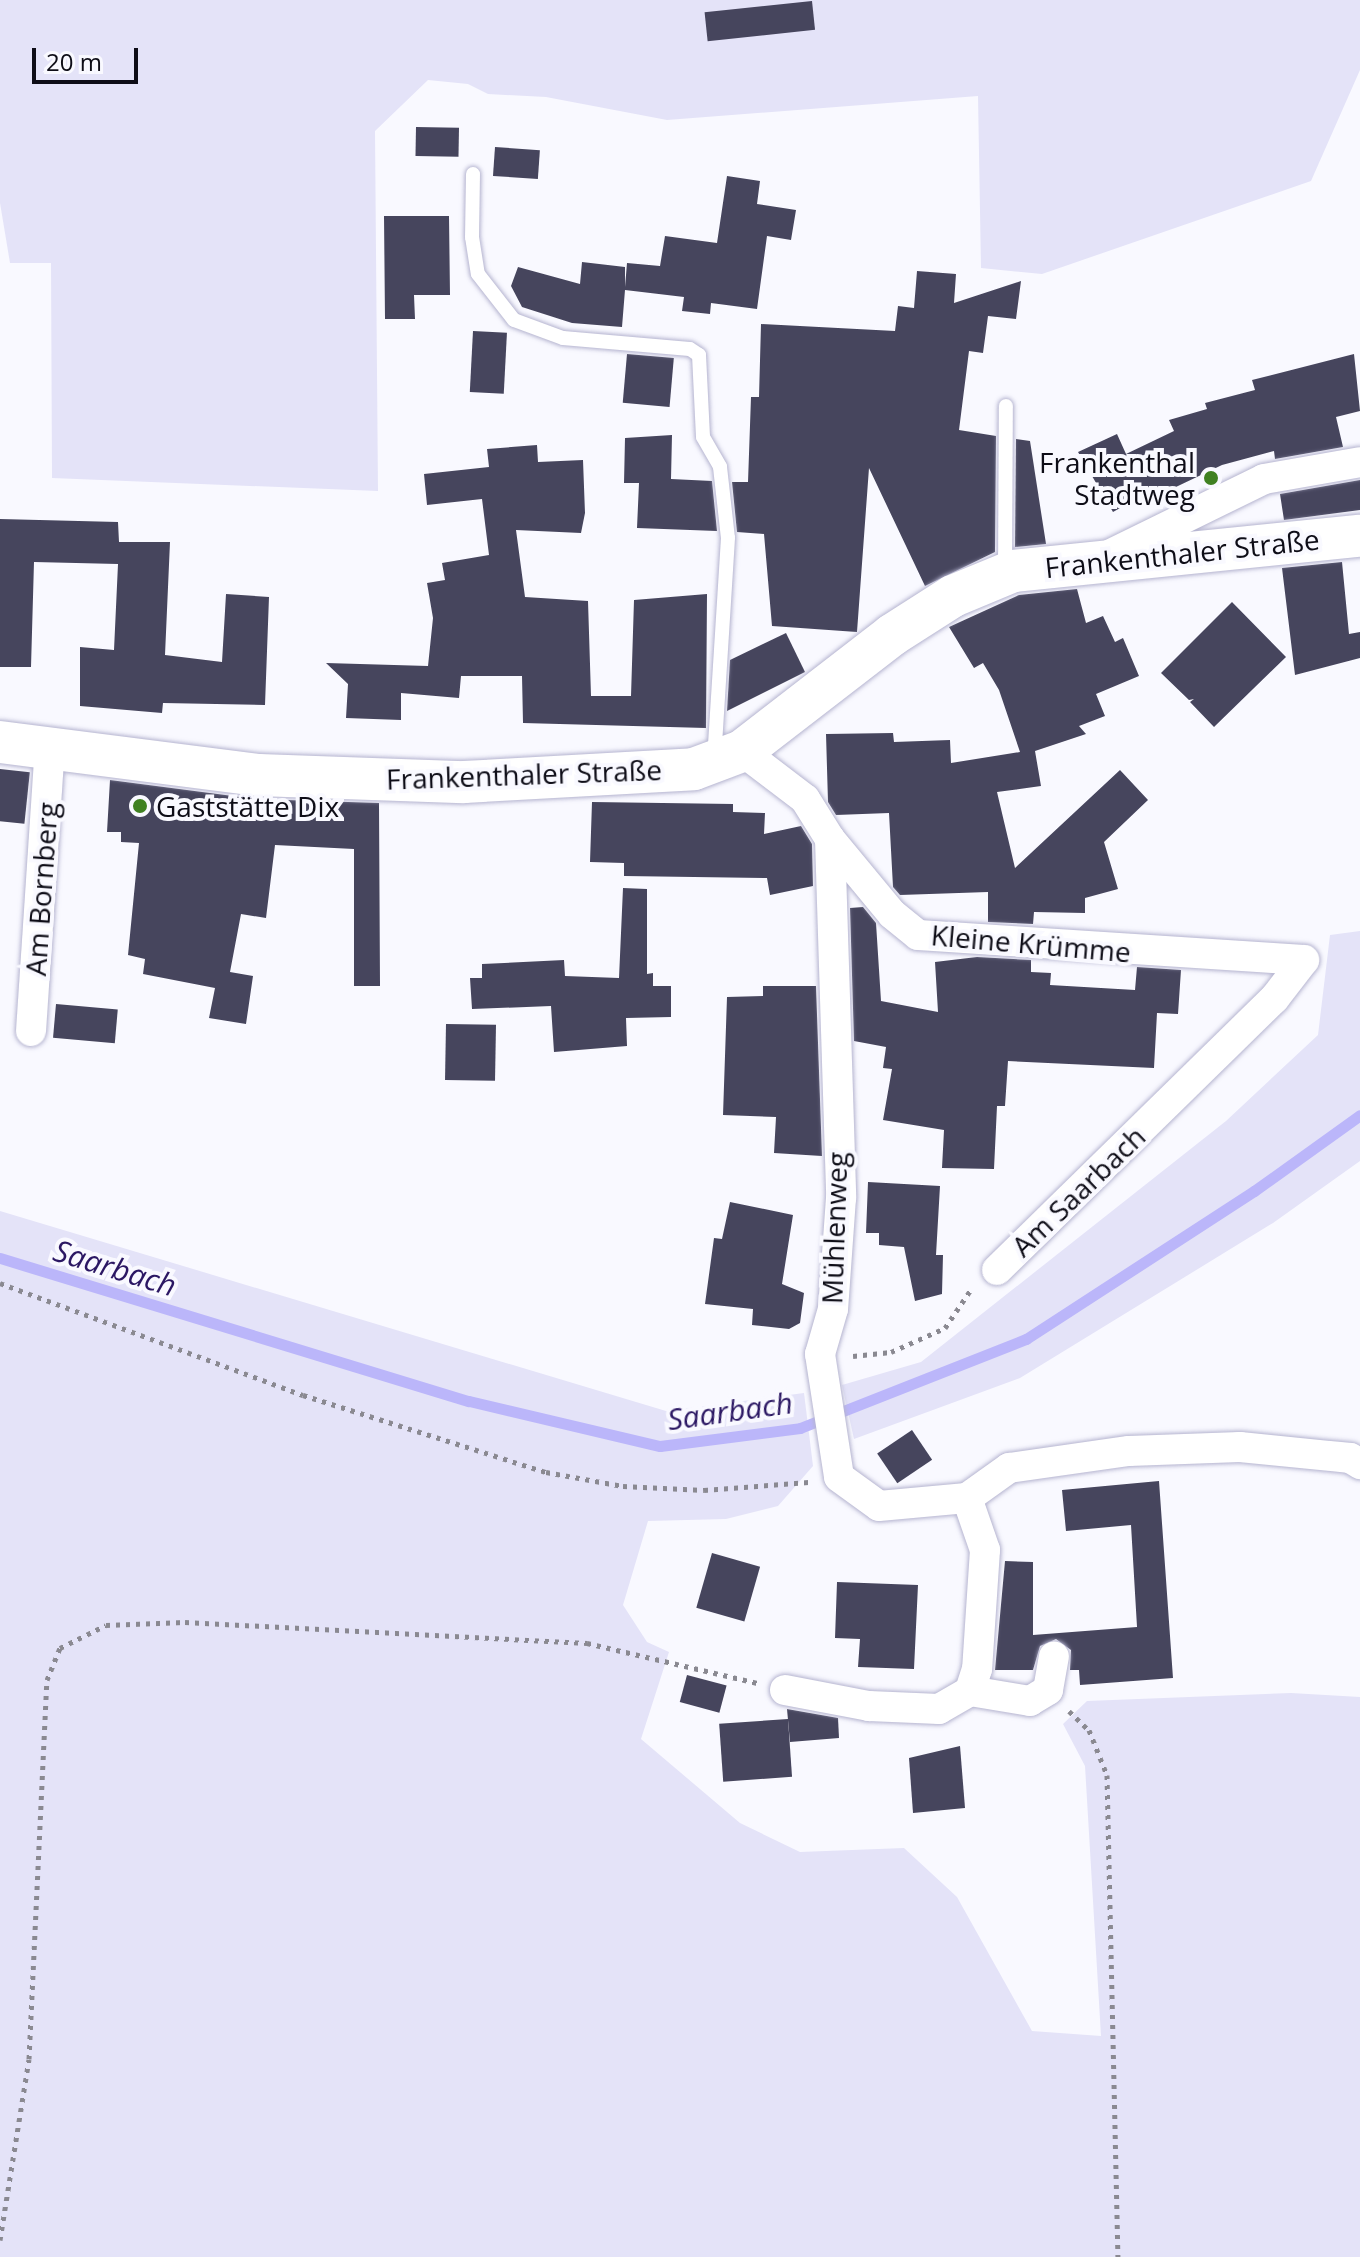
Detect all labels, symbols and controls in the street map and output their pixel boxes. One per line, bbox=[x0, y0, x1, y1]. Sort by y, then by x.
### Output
scale bar bbox=[36, 32, 142, 82]
text: 20 m bbox=[46, 45, 102, 78]
place label: Frankenthal Stadtweg bbox=[1039, 445, 1195, 511]
marker: Frankenthal Stadtweg bbox=[1202, 469, 1220, 487]
street label: Frankenthaler Straße bbox=[1043, 522, 1321, 584]
street label: Frankenthaler Straße bbox=[386, 752, 662, 796]
place label: Gaststätte Dix bbox=[156, 789, 339, 823]
marker: Gaststätte Dix bbox=[131, 797, 149, 815]
street label: Am Bornberg bbox=[18, 801, 64, 977]
street label: Kleine Krümme bbox=[930, 918, 1132, 968]
street label: Am Saarbach bbox=[1004, 1119, 1152, 1263]
street label: Mühlenweg bbox=[815, 1151, 853, 1305]
water label: Saarbach bbox=[49, 1232, 181, 1304]
water label: Saarbach bbox=[665, 1384, 795, 1438]

